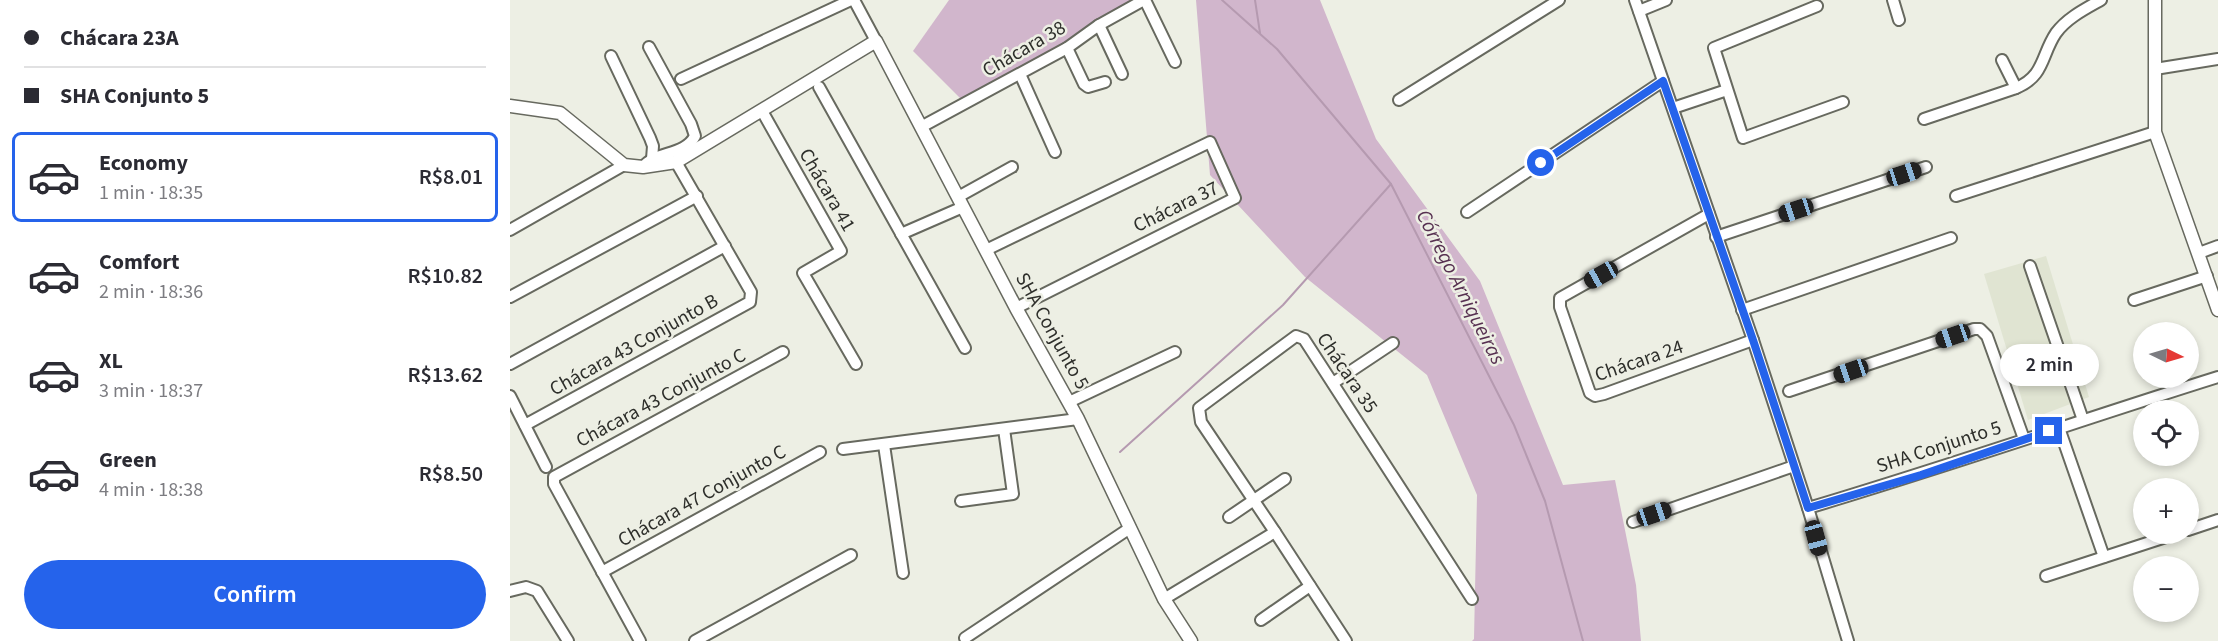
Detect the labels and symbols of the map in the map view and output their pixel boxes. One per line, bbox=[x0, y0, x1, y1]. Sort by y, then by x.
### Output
street label: Chácara 38 bbox=[977, 14, 1071, 84]
street label: Chácara 41 bbox=[792, 143, 862, 237]
route start bbox=[1527, 149, 1554, 176]
car bbox=[1884, 160, 1924, 188]
street label: Chácara 37 bbox=[1129, 174, 1223, 240]
car bbox=[1776, 196, 1816, 224]
water label: Córrego Arniqueiras bbox=[1409, 204, 1513, 370]
car bbox=[1581, 258, 1621, 292]
street label: SHA Conjunto 5 bbox=[1008, 267, 1096, 395]
street label: Chácara 43 Conjunto B bbox=[545, 287, 723, 403]
car bbox=[1933, 322, 1973, 350]
north arrow bbox=[2133, 322, 2199, 388]
street label: Chácara 35 bbox=[1310, 327, 1384, 419]
street label: Chácara 24 bbox=[1591, 333, 1687, 389]
street label: Chácara 43 Conjunto C bbox=[571, 341, 751, 455]
callout: 2 min bbox=[2000, 344, 2098, 386]
car bbox=[1831, 357, 1871, 385]
street label: SHA Conjunto 5 bbox=[1873, 414, 2005, 480]
route end bbox=[2035, 417, 2062, 444]
street label: Chácara 47 Conjunto C bbox=[613, 438, 791, 554]
car bbox=[1634, 500, 1674, 528]
car bbox=[1803, 518, 1829, 558]

